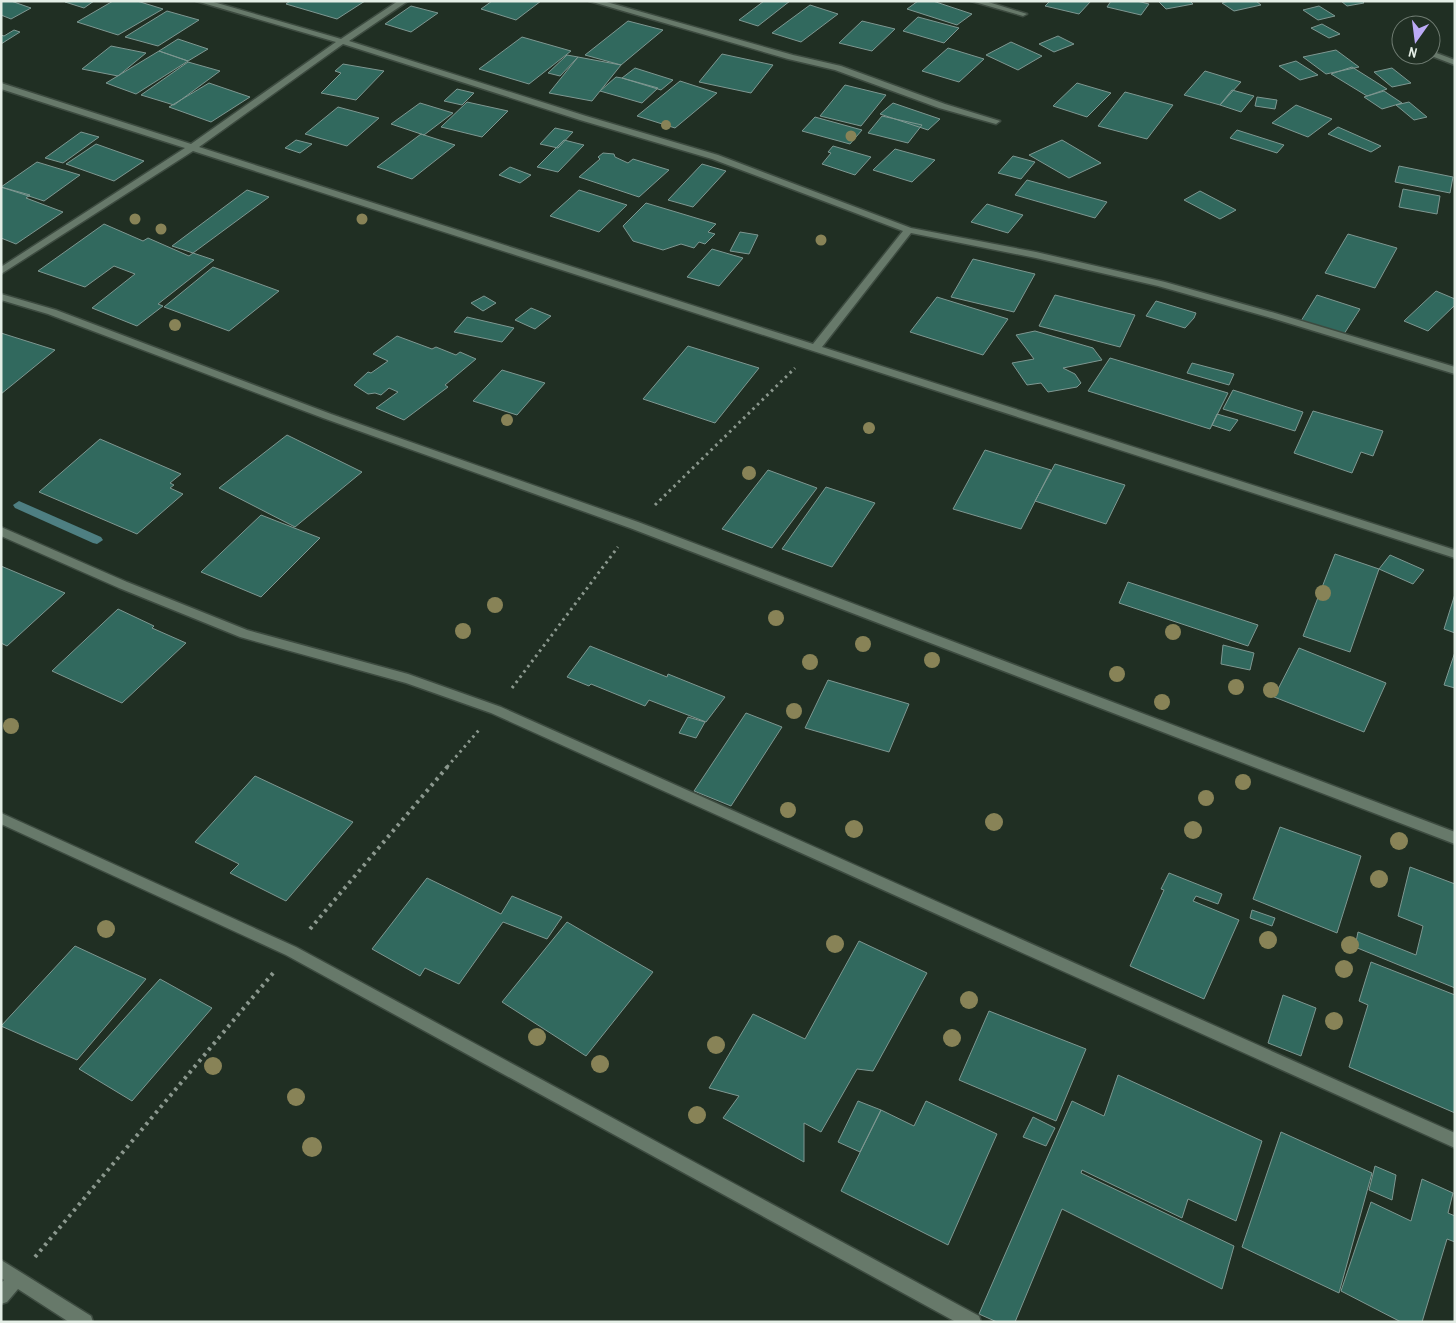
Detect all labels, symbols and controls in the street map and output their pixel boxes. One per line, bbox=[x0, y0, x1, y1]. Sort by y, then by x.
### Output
north arrow bbox=[1391, 15, 1441, 65]
text: N bbox=[1407, 43, 1419, 62]

